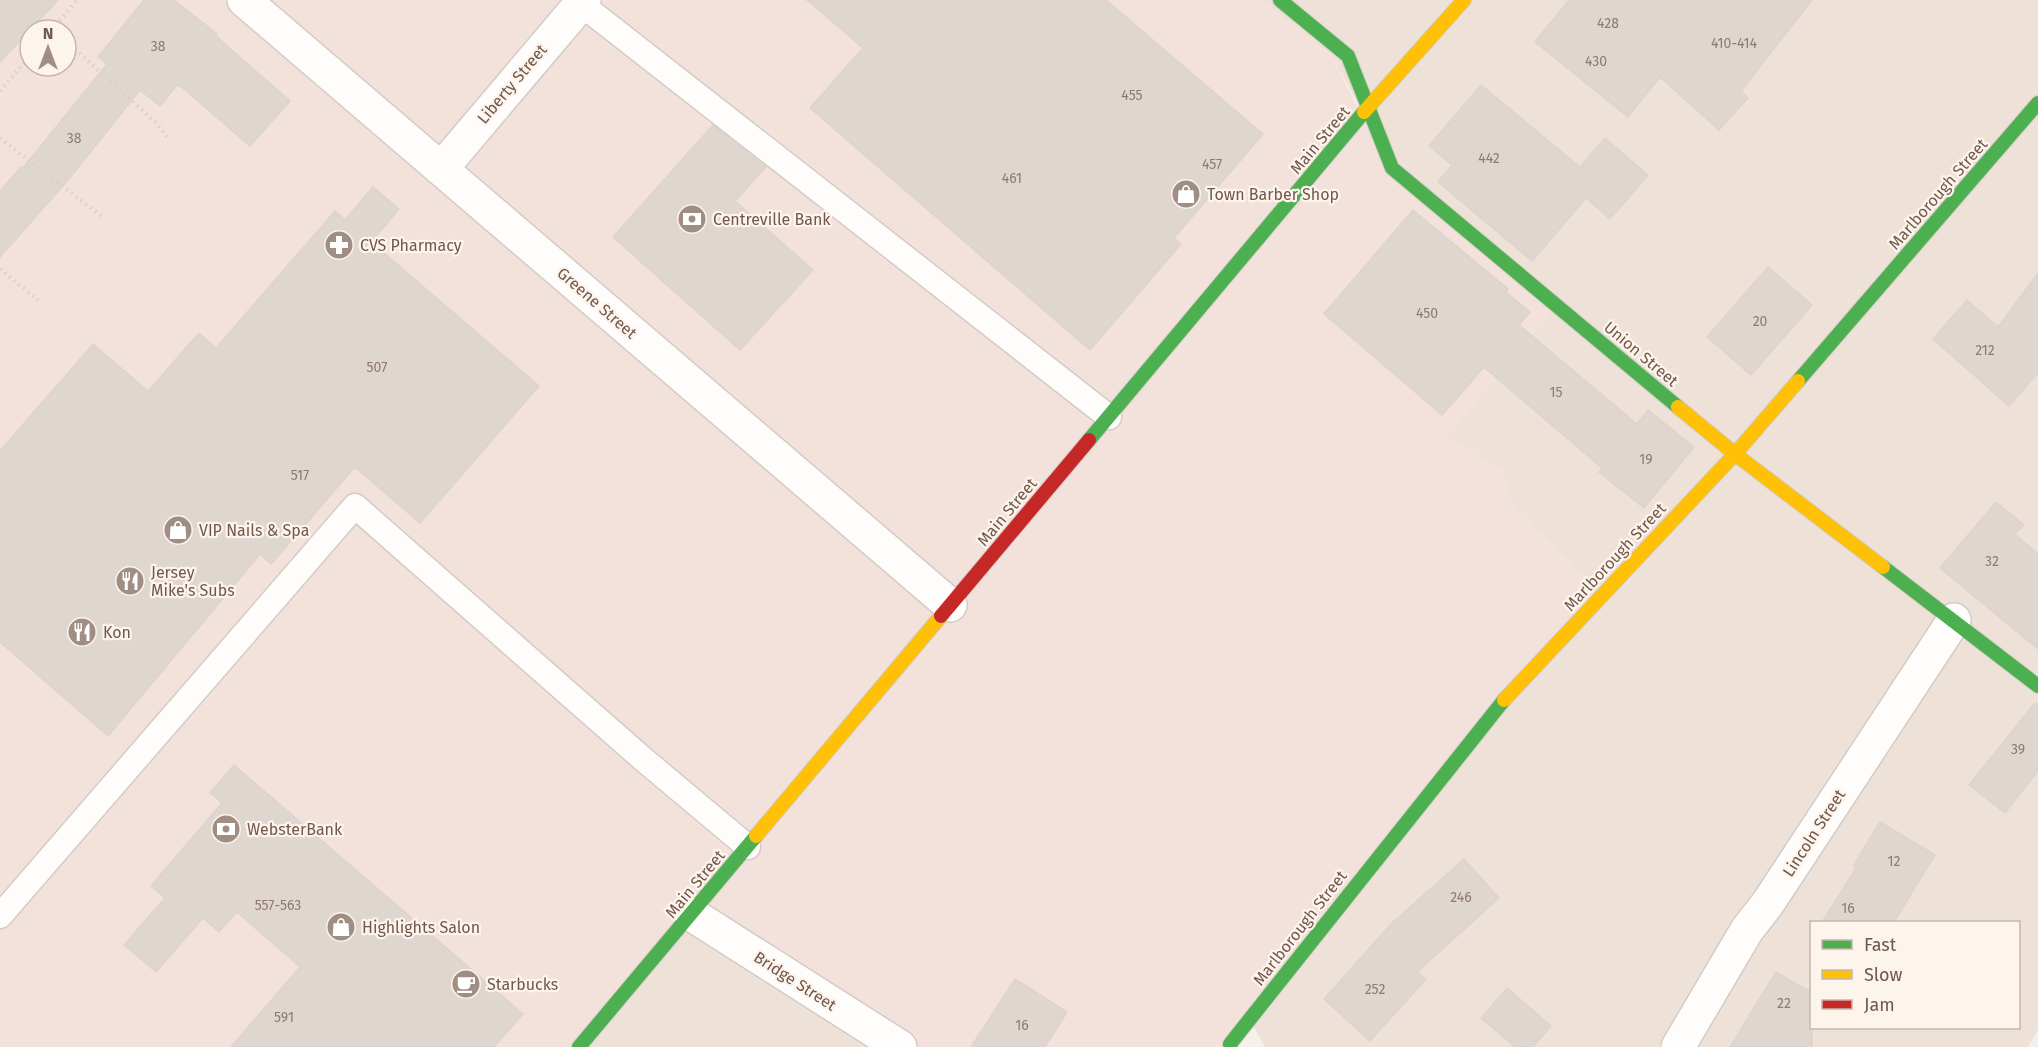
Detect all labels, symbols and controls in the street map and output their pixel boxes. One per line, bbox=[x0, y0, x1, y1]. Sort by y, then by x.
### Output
house number: 428 bbox=[1597, 15, 1619, 32]
north arrow bbox=[18, 18, 78, 78]
text: N bbox=[43, 24, 53, 43]
house number: 410-414 bbox=[1711, 35, 1758, 52]
house number: 38 bbox=[151, 38, 166, 55]
street label: Liberty Street bbox=[473, 40, 551, 128]
house number: 430 bbox=[1585, 53, 1607, 70]
house number: 455 bbox=[1121, 87, 1143, 104]
street label: Main Street bbox=[1286, 102, 1354, 178]
house number: 38 bbox=[67, 130, 82, 147]
street label: Marlborough Street bbox=[1885, 135, 1991, 253]
house number: 442 bbox=[1478, 150, 1500, 167]
house number: 457 bbox=[1202, 156, 1222, 173]
house number: 461 bbox=[1002, 170, 1022, 187]
shop icon: Town Barber Shop bbox=[1170, 178, 1202, 210]
place label: Town Barber Shop bbox=[1207, 185, 1339, 204]
bank icon: Centreville Bank bbox=[676, 203, 708, 235]
place label: Centreville Bank bbox=[713, 210, 831, 229]
pharmacy icon: CVS Pharmacy bbox=[323, 229, 355, 261]
place label: CVS Pharmacy bbox=[360, 236, 462, 255]
street label: Greene Street bbox=[553, 263, 641, 343]
house number: 450 bbox=[1416, 305, 1438, 322]
house number: 20 bbox=[1753, 313, 1768, 330]
street label: Union Street bbox=[1600, 318, 1682, 391]
house number: 212 bbox=[1975, 342, 1995, 359]
house number: 507 bbox=[367, 359, 387, 376]
house number: 15 bbox=[1549, 384, 1563, 401]
house number: 19 bbox=[1639, 451, 1653, 468]
house number: 517 bbox=[291, 467, 309, 484]
street label: Main Street bbox=[973, 474, 1041, 550]
street label: Marlborough Street bbox=[1560, 499, 1670, 615]
shop icon: VIP Nails & Spa bbox=[162, 514, 194, 546]
place label: VIP Nails & Spa bbox=[199, 521, 309, 540]
house number: 32 bbox=[1985, 553, 1999, 570]
place label: Jersey Mike's Subs bbox=[151, 563, 235, 600]
restaurant icon: Jersey Mike's Subs bbox=[114, 565, 146, 597]
restaurant icon: Kon bbox=[66, 616, 98, 648]
place label: Kon bbox=[103, 623, 131, 642]
house number: 39 bbox=[2011, 741, 2025, 758]
street label: Lincoln Street bbox=[1779, 786, 1849, 880]
bank icon: WebsterBank bbox=[210, 813, 242, 845]
place label: WebsterBank bbox=[247, 820, 343, 839]
street label: Main Street bbox=[661, 846, 729, 922]
house number: 12 bbox=[1888, 853, 1901, 870]
street label: Marlborough Street bbox=[1249, 867, 1351, 989]
house number: 246 bbox=[1450, 889, 1472, 906]
house number: 557-563 bbox=[255, 897, 301, 914]
house number: 16 bbox=[1841, 900, 1855, 917]
shop icon: Highlights Salon bbox=[325, 911, 357, 943]
place label: Highlights Salon bbox=[362, 918, 480, 937]
legend bbox=[1810, 921, 2020, 1029]
text: Fast bbox=[1864, 934, 1897, 956]
street label: Bridge Street bbox=[750, 947, 840, 1015]
text: Slow bbox=[1864, 964, 1903, 986]
cafe icon: Starbucks bbox=[450, 968, 482, 1000]
place label: Starbucks bbox=[487, 975, 558, 994]
house number: 252 bbox=[1365, 981, 1385, 998]
text: Jam bbox=[1864, 994, 1895, 1016]
house number: 22 bbox=[1777, 995, 1791, 1012]
house number: 591 bbox=[274, 1009, 294, 1026]
house number: 16 bbox=[1015, 1017, 1029, 1034]

